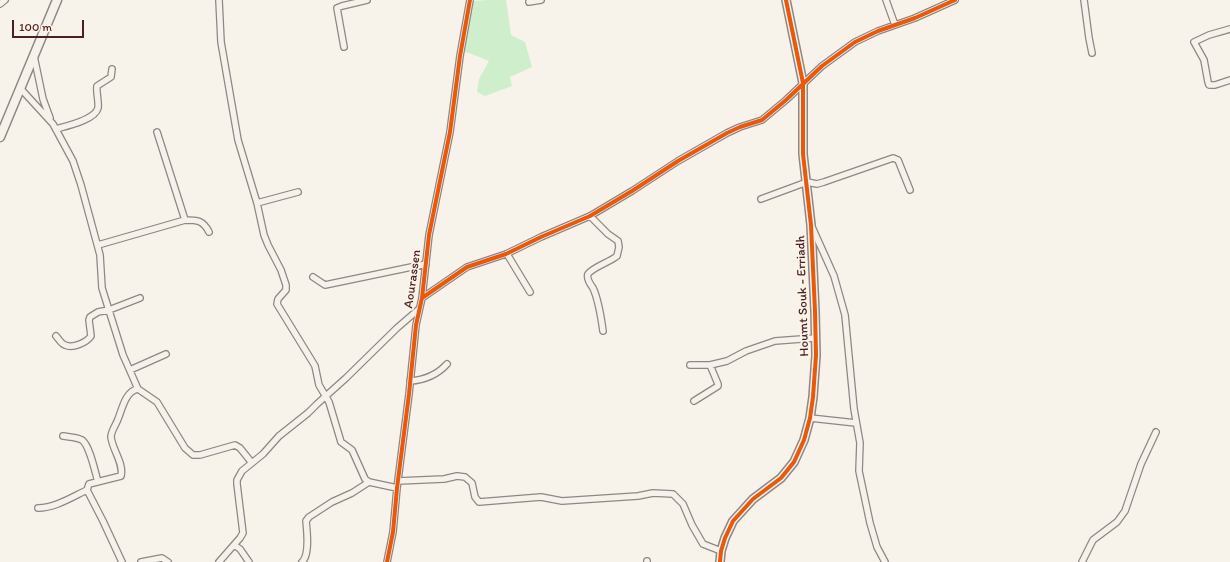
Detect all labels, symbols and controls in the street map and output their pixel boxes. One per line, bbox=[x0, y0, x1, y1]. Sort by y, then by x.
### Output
scale bar bbox=[14, 12, 86, 38]
text: 100 m bbox=[19, 20, 52, 34]
street label: Houmt Souk - Erriadh bbox=[793, 235, 813, 357]
street label: Aourassen bbox=[401, 249, 425, 309]

